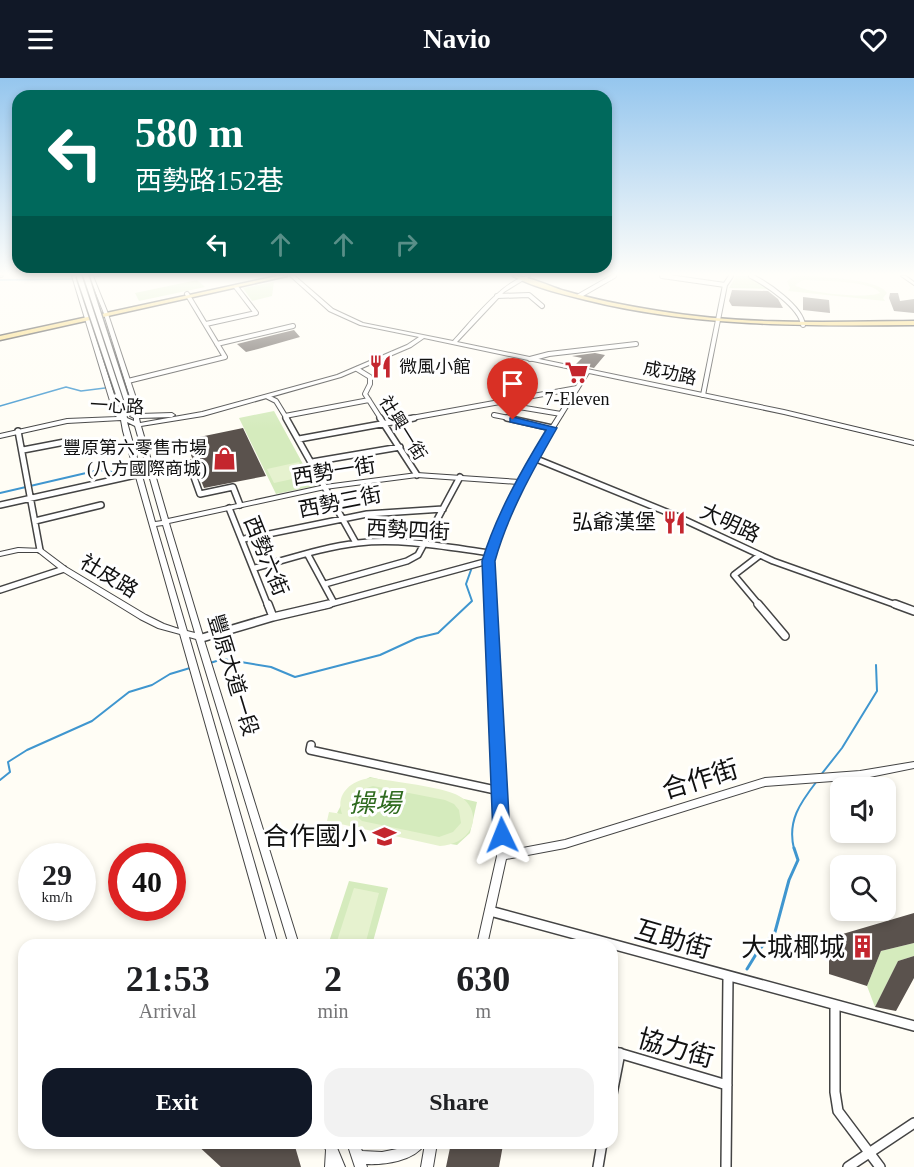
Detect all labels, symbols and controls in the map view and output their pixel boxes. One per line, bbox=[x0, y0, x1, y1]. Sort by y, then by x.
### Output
icon: menu bbox=[24, 23, 57, 56]
icon: heart bbox=[857, 23, 890, 56]
text: Navio bbox=[423, 24, 491, 54]
text: 580 m bbox=[135, 110, 244, 156]
icon: left bbox=[36, 114, 114, 192]
text: 西勢路152巷 bbox=[135, 166, 284, 196]
icon: left bbox=[201, 228, 234, 261]
icon: ahead bbox=[264, 228, 297, 261]
icon: ahead bbox=[327, 228, 360, 261]
icon: right bbox=[390, 228, 423, 261]
restaurant icon: 微風小館 bbox=[368, 354, 394, 380]
place label: 微風小館 bbox=[399, 357, 471, 377]
pin bbox=[487, 358, 538, 420]
street label: 成功路 bbox=[642, 358, 698, 388]
supermarket icon: 7-Eleven bbox=[564, 360, 590, 386]
icon: arrive bbox=[496, 367, 529, 400]
place label: 7-Eleven bbox=[545, 389, 609, 409]
street label: 社興一街 bbox=[375, 392, 431, 464]
street label: 一心路 bbox=[90, 395, 144, 417]
place label: 豐原第六零售市場 (八方國際商城) bbox=[63, 438, 207, 480]
shop icon: 豐原第六零售市場 (八方國際商城) bbox=[212, 445, 238, 471]
street label: 西勢一街 bbox=[291, 453, 377, 489]
street label: 西勢三街 bbox=[296, 482, 384, 522]
street label: 大明路 bbox=[696, 499, 764, 547]
restaurant icon: 弘爺漢堡 bbox=[661, 509, 687, 535]
place label: 弘爺漢堡 bbox=[572, 510, 656, 534]
street label: 西勢六街 bbox=[239, 513, 293, 599]
street label: 西勢四街 bbox=[365, 516, 451, 544]
street label: 社皮路 bbox=[76, 549, 142, 603]
street label: 豐原大道一段 bbox=[203, 611, 263, 739]
street label: 合作街 bbox=[659, 754, 742, 805]
map controls bbox=[830, 777, 896, 921]
button: sound bbox=[830, 777, 896, 843]
park label: 操場 bbox=[349, 789, 404, 818]
position arrow bbox=[470, 803, 534, 867]
place label: 合作國小 bbox=[263, 822, 367, 851]
school or university icon: 合作國小 bbox=[372, 823, 398, 849]
speed limit sign: 40 bbox=[108, 843, 186, 921]
button: search bbox=[830, 855, 896, 921]
text: 29 bbox=[42, 858, 72, 891]
text: km/h bbox=[42, 889, 72, 905]
street label: 互助街 bbox=[631, 915, 714, 964]
place label: 大城椰城 bbox=[741, 933, 845, 962]
building icon: 大城椰城 bbox=[850, 934, 876, 960]
text: 21:53 bbox=[126, 959, 210, 999]
text: 2 bbox=[324, 959, 342, 999]
text: 630 bbox=[456, 959, 510, 999]
text: Arrival bbox=[139, 1000, 197, 1022]
text: min bbox=[317, 1000, 349, 1022]
text: m bbox=[476, 1000, 491, 1022]
street label: 協力街 bbox=[634, 1024, 717, 1073]
button: Exit bbox=[42, 1068, 312, 1137]
button: Share bbox=[324, 1068, 594, 1137]

